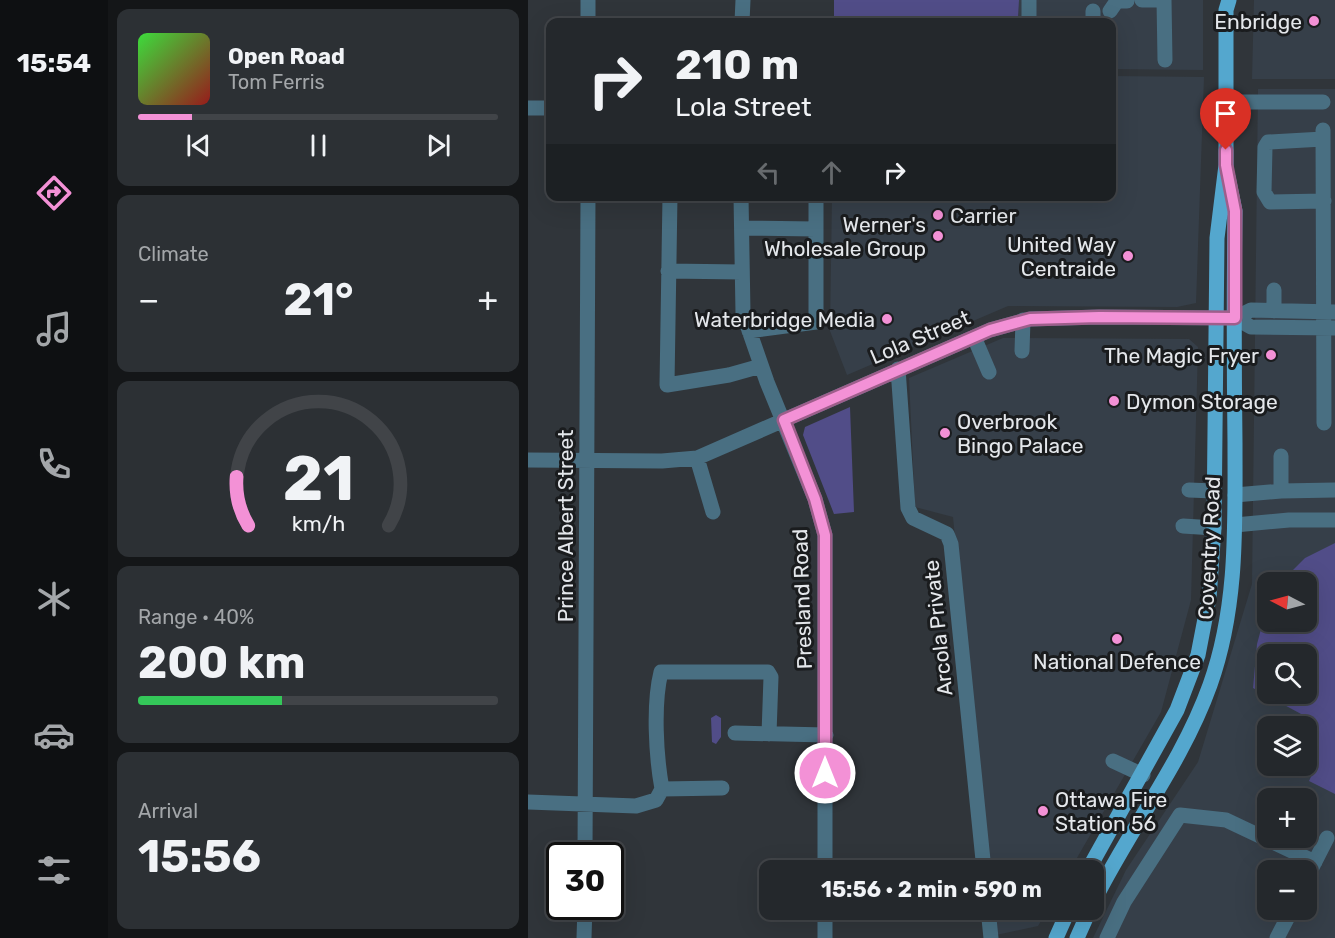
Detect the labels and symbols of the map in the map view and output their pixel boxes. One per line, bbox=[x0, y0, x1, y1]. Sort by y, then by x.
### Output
place label: Enbridge bbox=[1214, 9, 1302, 34]
marker: Enbridge bbox=[1307, 14, 1321, 28]
pin bbox=[1200, 88, 1251, 150]
place label: Carrier bbox=[950, 203, 1016, 228]
marker: Carrier bbox=[931, 208, 945, 222]
place label: Werner's Wholesale Group bbox=[764, 212, 926, 261]
marker: Werner's Wholesale Group bbox=[931, 229, 945, 243]
place label: United Way Centraide bbox=[1007, 232, 1116, 281]
marker: United Way Centraide bbox=[1121, 249, 1135, 263]
street label: Lola Street bbox=[866, 305, 974, 369]
place label: Waterbridge Media bbox=[694, 307, 875, 332]
marker: Waterbridge Media bbox=[880, 312, 894, 326]
place label: The Magic Fryer bbox=[1104, 343, 1259, 368]
marker: The Magic Fryer bbox=[1264, 348, 1278, 362]
place label: Dymon Storage bbox=[1126, 389, 1278, 414]
marker: Dymon Storage bbox=[1107, 394, 1121, 408]
place label: Overbrook Bingo Palace bbox=[957, 409, 1084, 458]
marker: Overbrook Bingo Palace bbox=[938, 426, 952, 440]
street label: Prince Albert Street bbox=[553, 430, 578, 622]
street label: Coventry Road bbox=[1193, 476, 1225, 620]
street label: Presland Road bbox=[787, 528, 817, 670]
street label: Arcola Private bbox=[918, 559, 958, 697]
north arrow bbox=[1257, 572, 1317, 632]
marker: National Defence bbox=[1110, 632, 1124, 646]
place label: National Defence bbox=[1033, 649, 1201, 674]
position arrow bbox=[793, 741, 857, 805]
place label: Ottawa Fire Station 56 bbox=[1055, 787, 1167, 836]
marker: Ottawa Fire Station 56 bbox=[1036, 804, 1050, 818]
speed limit sign: 30 bbox=[546, 842, 624, 920]

